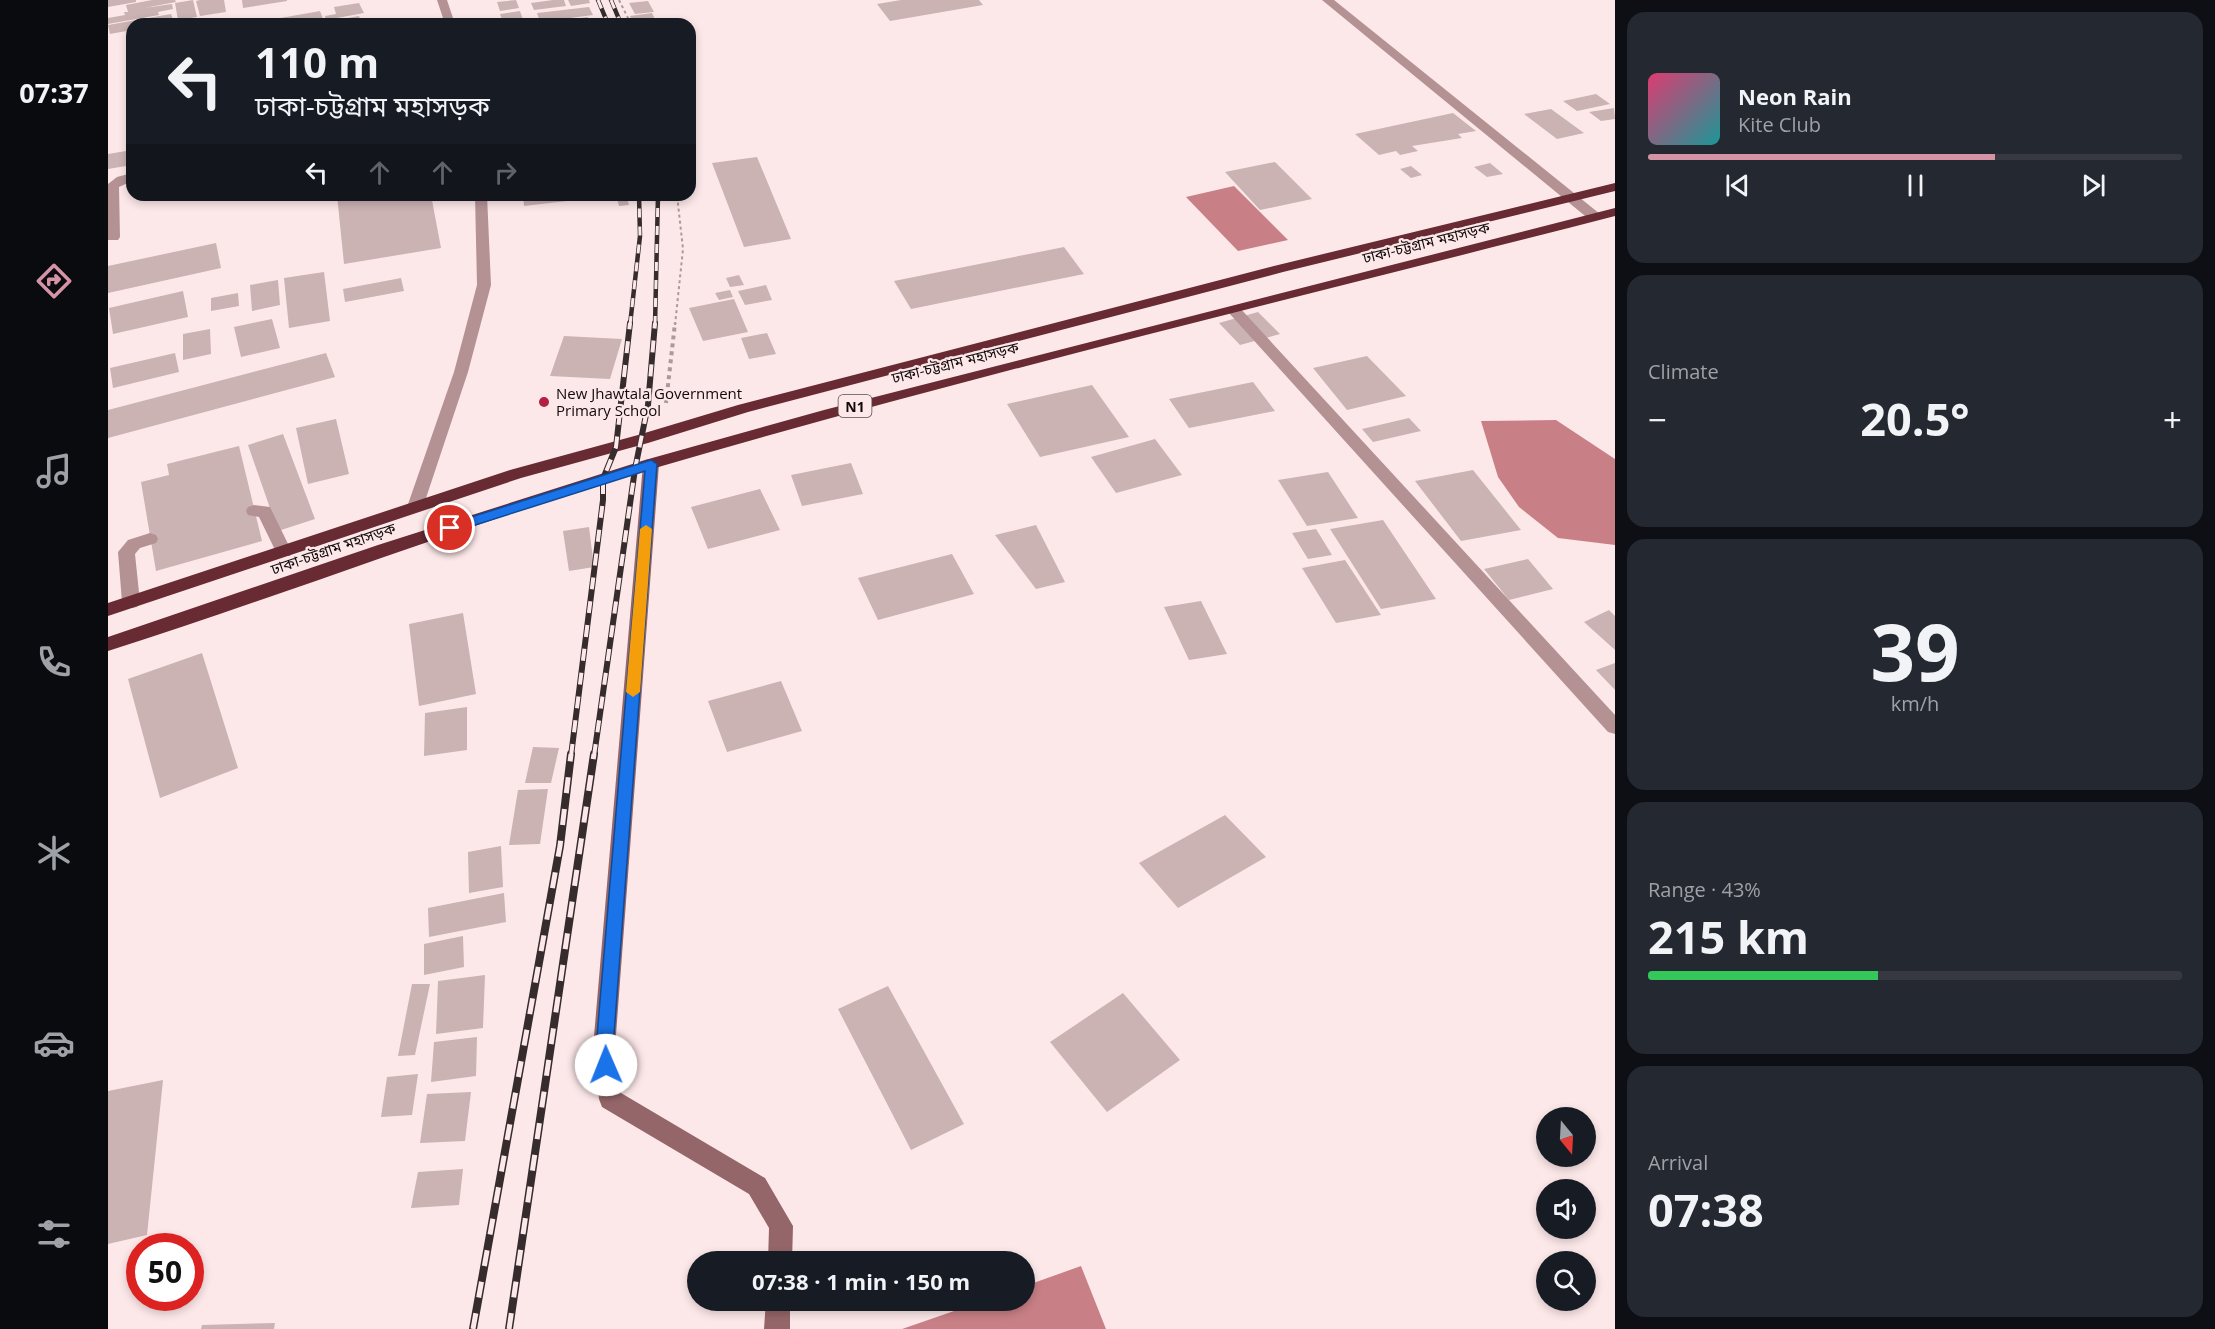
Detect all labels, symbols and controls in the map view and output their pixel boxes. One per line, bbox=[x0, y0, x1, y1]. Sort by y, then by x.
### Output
text: 110 m bbox=[255, 33, 379, 90]
icon: left bbox=[156, 42, 234, 120]
text: 07:37 bbox=[19, 74, 89, 111]
text: Neon Rain bbox=[1738, 81, 1852, 111]
text: ঢাকা-চট্টগ্রাম মহাসড়ক bbox=[255, 87, 490, 124]
text: Kite Club bbox=[1738, 111, 1821, 138]
icon: left bbox=[300, 156, 333, 189]
icon: ahead bbox=[363, 156, 396, 189]
icon: ahead bbox=[426, 156, 459, 189]
icon: right bbox=[489, 156, 522, 189]
icon: previous bbox=[1721, 169, 1754, 202]
icon: pause bbox=[1899, 169, 1932, 202]
icon: next bbox=[2077, 169, 2110, 202]
street label: ঢাকা-চট্টগ্রাম মহাসড়ক bbox=[1359, 216, 1493, 268]
icon: directions bbox=[33, 260, 75, 302]
street label: ঢাকা-চট্টগ্রাম মহাসড়ক bbox=[888, 336, 1022, 388]
text: Climate bbox=[1648, 358, 1719, 385]
place label: New Jhawtala Government Primary School bbox=[556, 383, 742, 420]
text: 20.5° bbox=[1860, 388, 1970, 449]
marker: New Jhawtala Government Primary School bbox=[537, 395, 551, 409]
road number: N1 bbox=[838, 395, 872, 417]
text: − bbox=[1648, 397, 1667, 442]
text: + bbox=[2163, 397, 2182, 442]
icon: music bbox=[33, 450, 75, 492]
pin bbox=[424, 502, 475, 553]
icon: arrive bbox=[433, 511, 466, 544]
street label: ঢাকা-চট্টগ্রাম মহাসড়ক bbox=[267, 517, 399, 579]
text: 39 bbox=[1870, 598, 1960, 704]
icon: phone bbox=[33, 641, 75, 683]
text: km/h bbox=[1891, 690, 1939, 717]
icon: climate bbox=[33, 832, 75, 874]
text: Range · 43% bbox=[1648, 876, 1761, 903]
text: 215 km bbox=[1648, 906, 1809, 967]
icon: car bbox=[33, 1022, 75, 1064]
position arrow bbox=[574, 1033, 638, 1097]
north arrow bbox=[1536, 1107, 1596, 1167]
map controls bbox=[1536, 1107, 1596, 1311]
text: Arrival bbox=[1648, 1149, 1708, 1176]
button: sound bbox=[1536, 1179, 1596, 1239]
text: 07:38 bbox=[1648, 1179, 1764, 1240]
icon: filters bbox=[33, 1213, 75, 1255]
speed limit sign: 50 bbox=[126, 1233, 204, 1311]
button: search bbox=[1536, 1251, 1596, 1311]
text: 07:38 · 1 min · 150 m bbox=[752, 1266, 970, 1296]

